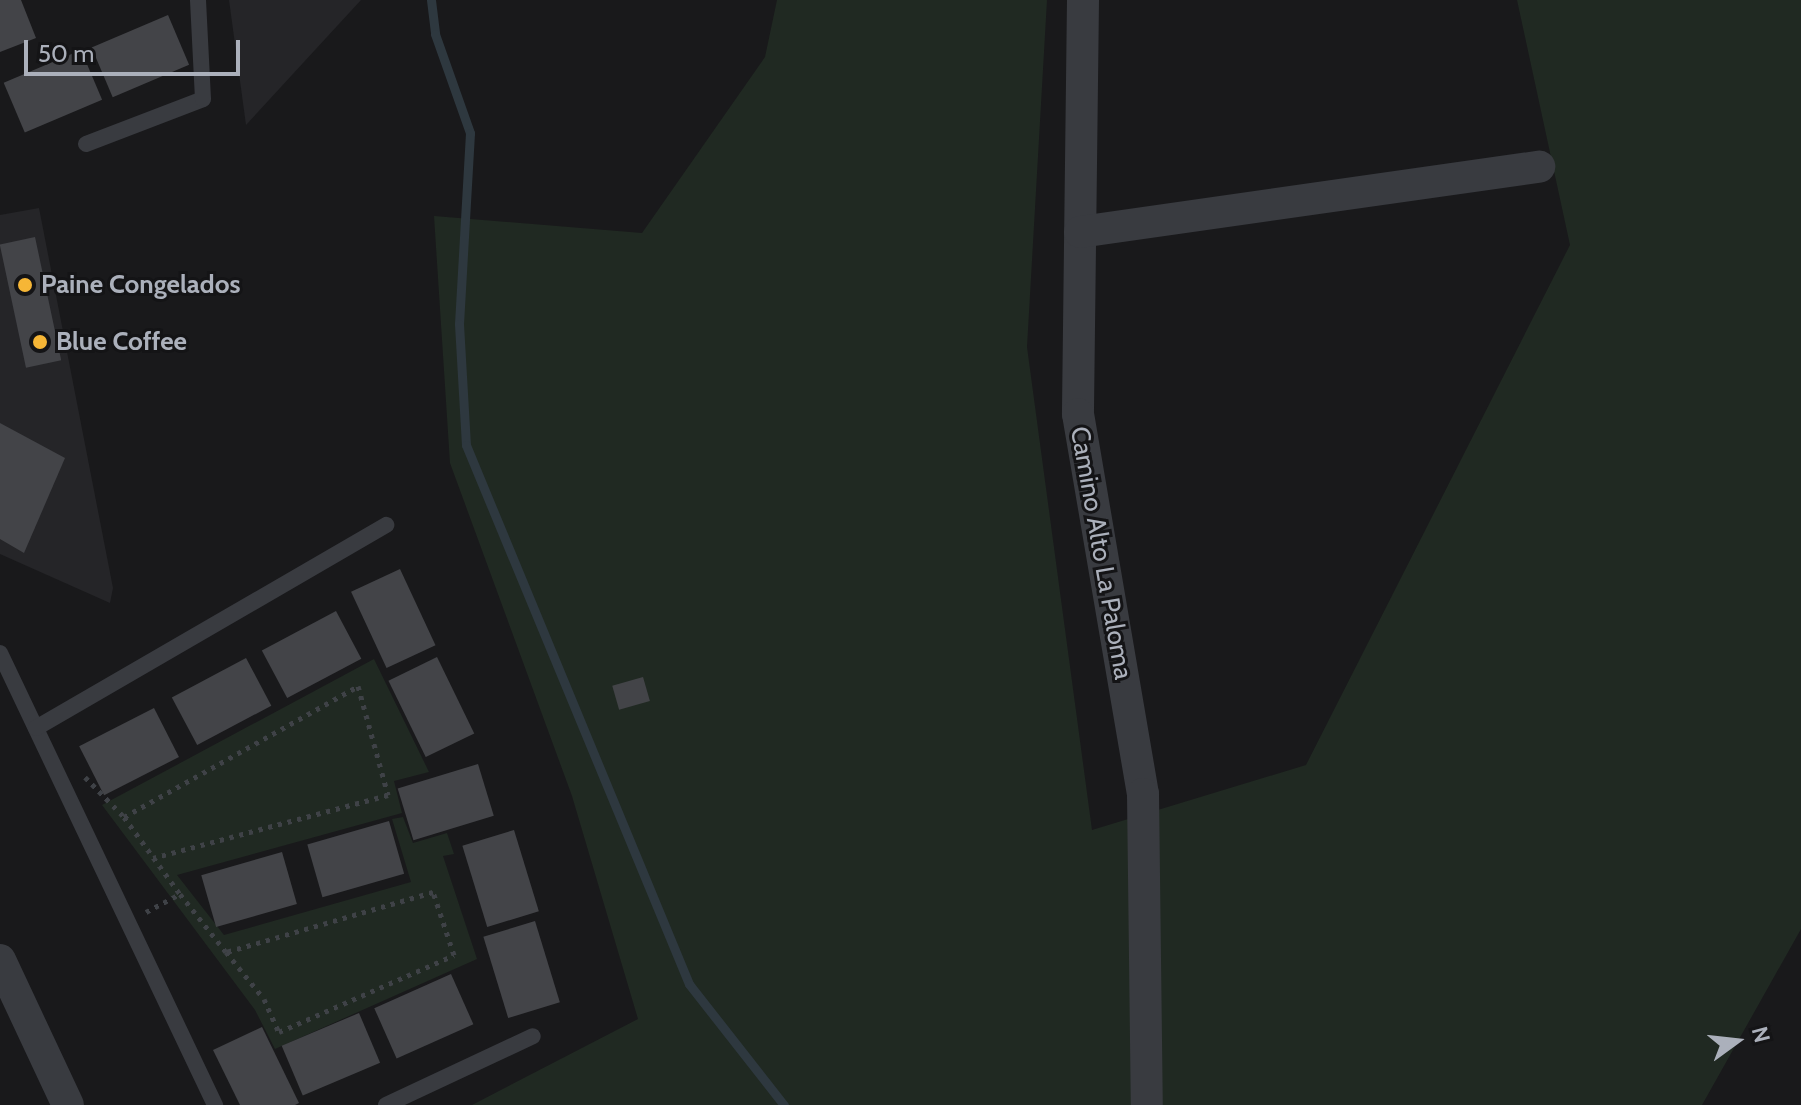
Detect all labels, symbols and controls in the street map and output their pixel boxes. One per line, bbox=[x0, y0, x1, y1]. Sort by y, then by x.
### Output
scale bar bbox=[28, 24, 244, 74]
text: 50 m bbox=[38, 39, 94, 68]
place label: Paine Congelados bbox=[41, 269, 240, 301]
marker: Paine Congelados bbox=[16, 276, 34, 294]
place label: Blue Coffee bbox=[56, 326, 187, 358]
marker: Blue Coffee bbox=[31, 333, 49, 351]
street label: Camino Alto La Paloma bbox=[1063, 424, 1139, 682]
north arrow bbox=[1697, 1001, 1777, 1081]
text: N bbox=[1746, 1024, 1776, 1046]

